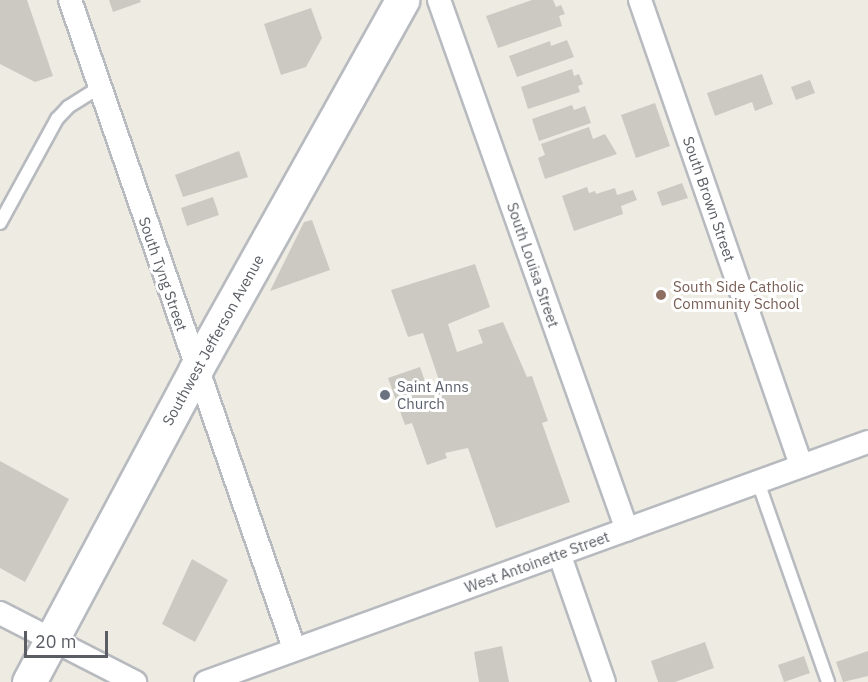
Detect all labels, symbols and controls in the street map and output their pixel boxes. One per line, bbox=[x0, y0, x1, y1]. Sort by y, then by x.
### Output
street label: South Brown Street bbox=[679, 134, 739, 264]
street label: South Louisa Street bbox=[503, 200, 563, 330]
street label: South Tyng Street bbox=[135, 215, 191, 333]
street label: Southwest Jefferson Avenue bbox=[159, 252, 267, 428]
place label: South Side Catholic Community School bbox=[673, 277, 804, 312]
marker: South Side Catholic Community School bbox=[654, 288, 668, 302]
place label: Saint Anns Church bbox=[397, 377, 469, 412]
marker: Saint Anns Church bbox=[378, 388, 392, 402]
street label: West Antoinette Street bbox=[462, 527, 612, 597]
scale bar bbox=[27, 619, 111, 657]
text: 20 m bbox=[35, 630, 77, 653]

